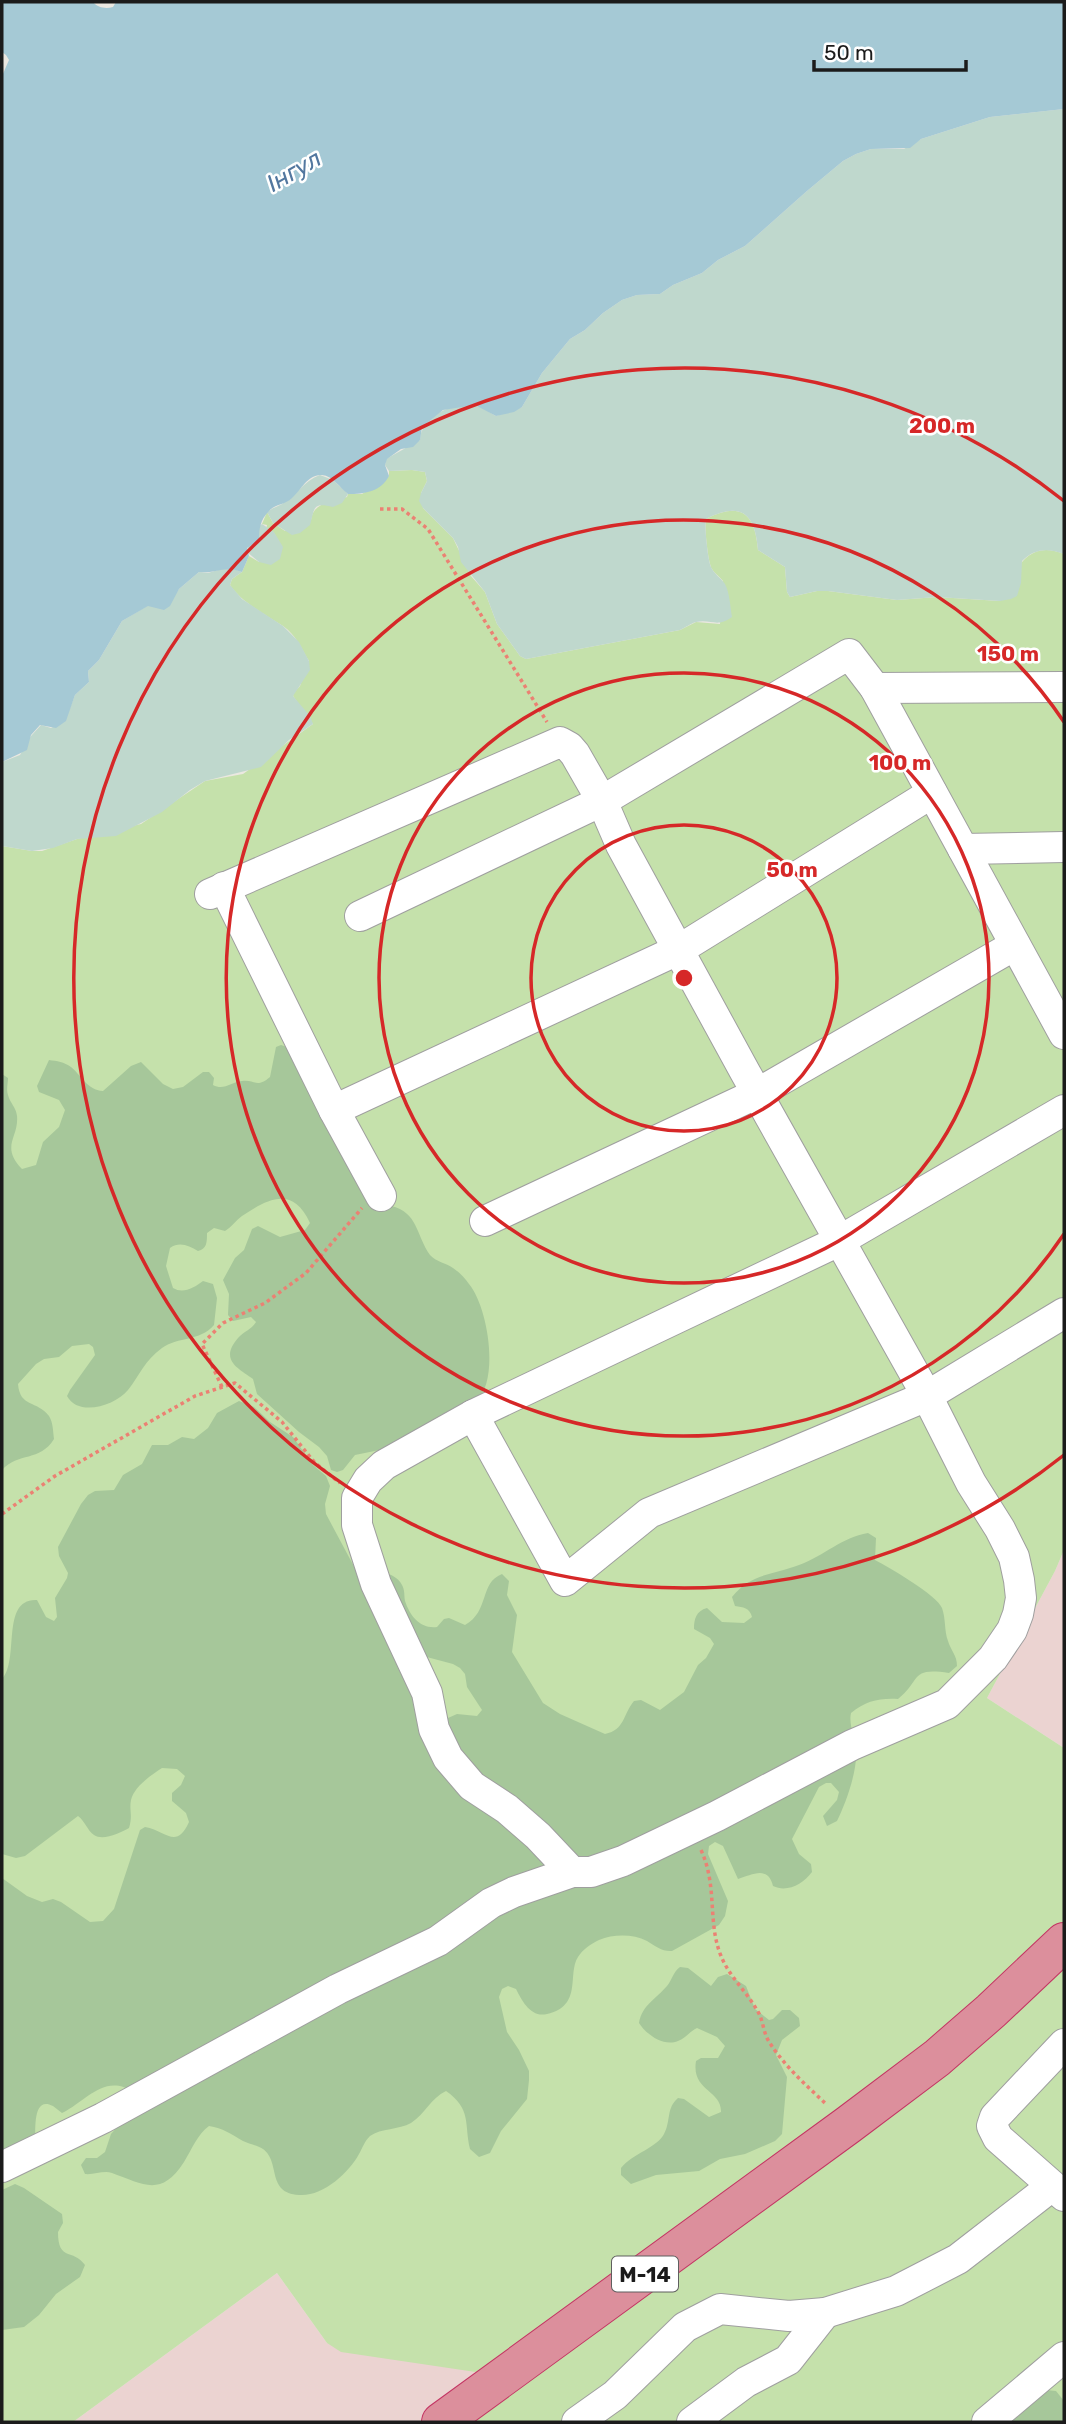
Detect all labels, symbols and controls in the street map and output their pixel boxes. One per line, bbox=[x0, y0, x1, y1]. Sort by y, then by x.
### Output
scale bar bbox=[814, 28, 966, 72]
text: 50 m bbox=[824, 40, 874, 65]
water label: Інгул bbox=[262, 144, 326, 198]
text: 200 m bbox=[909, 413, 975, 438]
text: 150 m bbox=[977, 641, 1039, 666]
text: 100 m bbox=[869, 750, 931, 775]
text: 50 m bbox=[766, 857, 818, 882]
centre of rings bbox=[672, 966, 696, 990]
road number: М-14 bbox=[612, 2256, 678, 2292]

